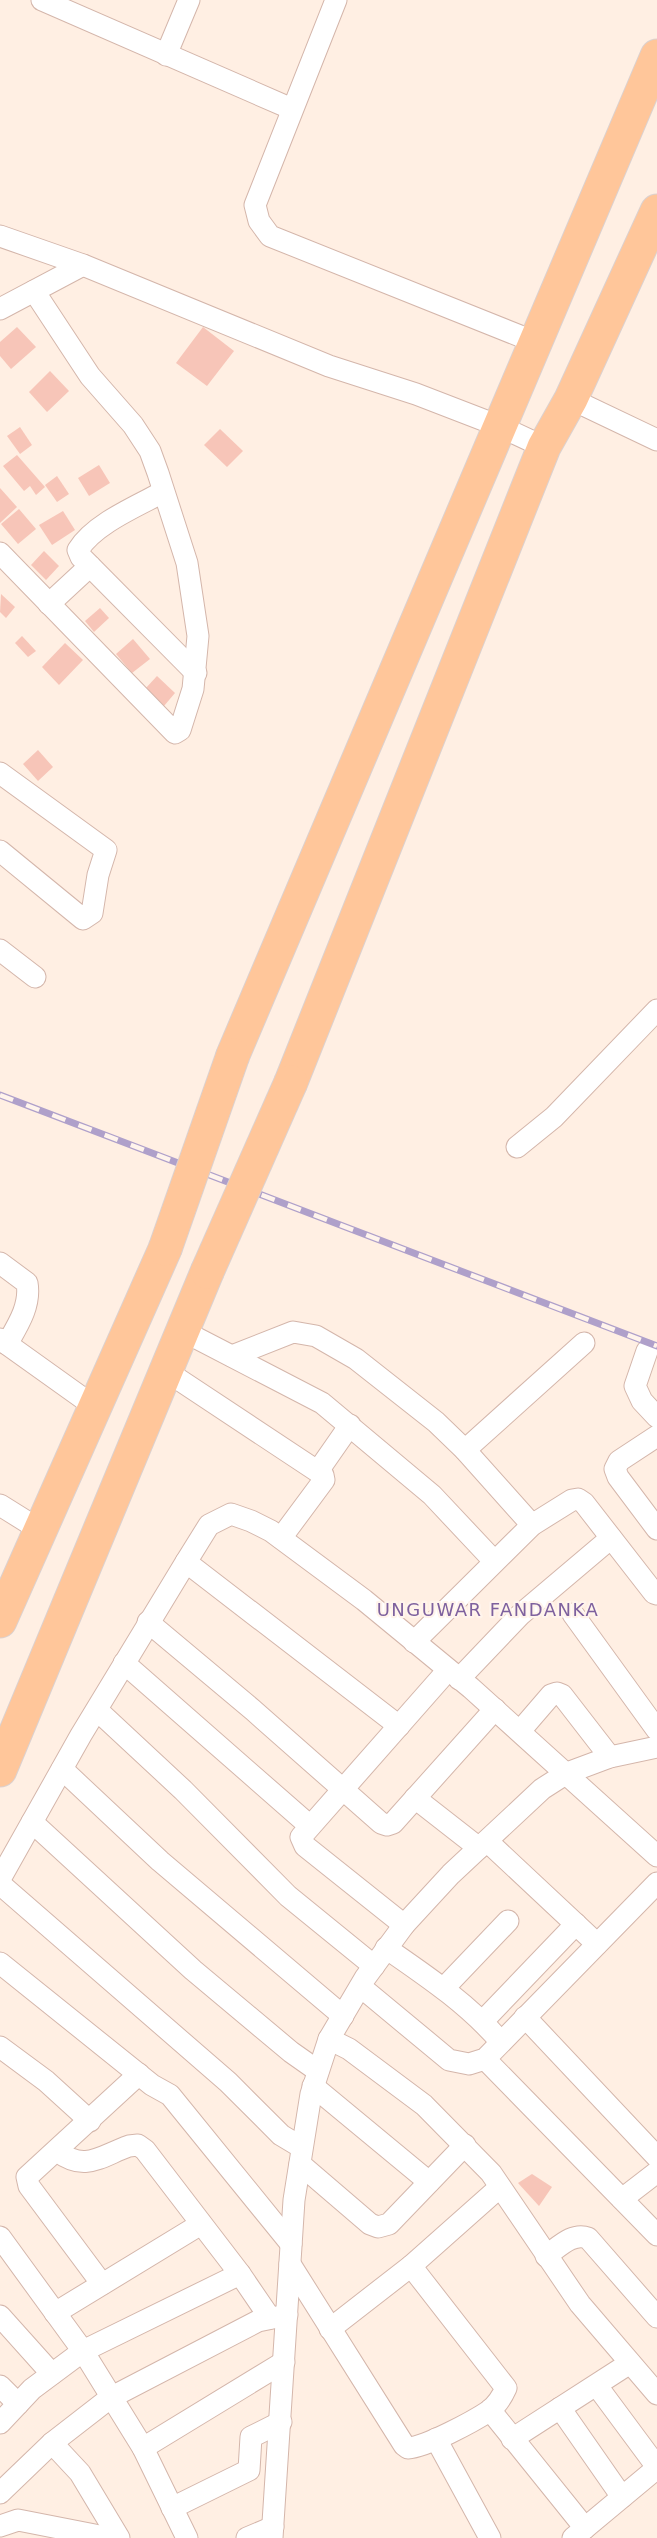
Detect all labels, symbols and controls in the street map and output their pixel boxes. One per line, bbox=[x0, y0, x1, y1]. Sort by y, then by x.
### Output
district label: UNGUWAR FANDANKA bbox=[377, 1599, 599, 1620]

